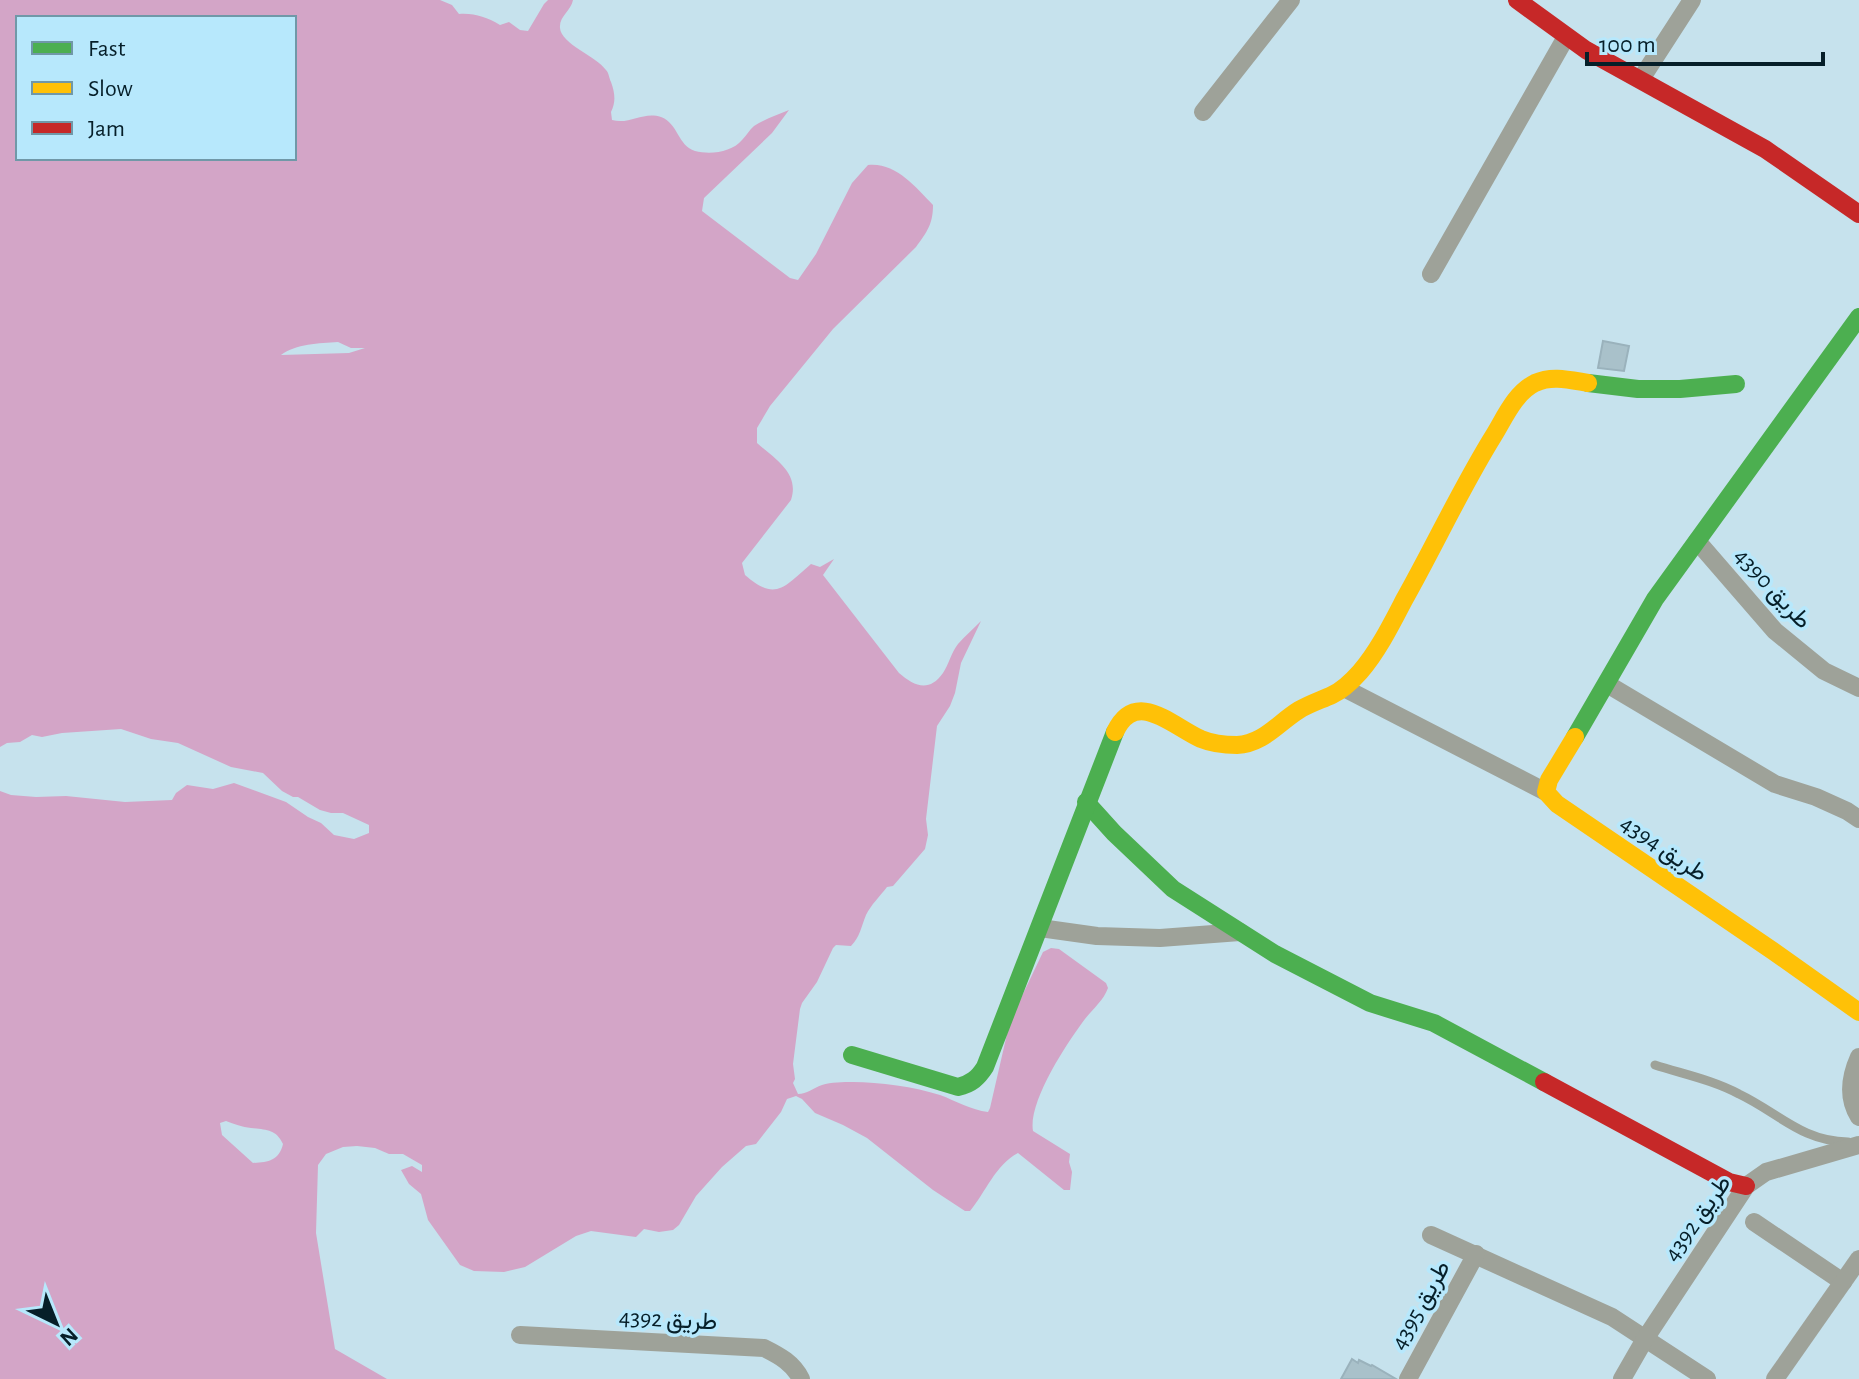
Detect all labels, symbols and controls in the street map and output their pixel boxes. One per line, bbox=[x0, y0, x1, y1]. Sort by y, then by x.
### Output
legend bbox=[16, 16, 296, 160]
scale bar bbox=[1587, 16, 1823, 66]
text: 100 m bbox=[1599, 33, 1656, 57]
text: Fast bbox=[88, 37, 126, 61]
text: Slow bbox=[88, 77, 133, 101]
text: Jam bbox=[88, 117, 125, 141]
street label: طريق 4390 bbox=[1728, 544, 1815, 635]
street label: طريق 4394 bbox=[1615, 811, 1711, 888]
street label: طريق 4392 bbox=[1660, 1171, 1738, 1267]
street label: طريق 4395 bbox=[1387, 1257, 1457, 1355]
north arrow bbox=[16, 1283, 96, 1363]
street label: طريق 4392 bbox=[618, 1305, 718, 1337]
text: N bbox=[56, 1324, 82, 1350]

